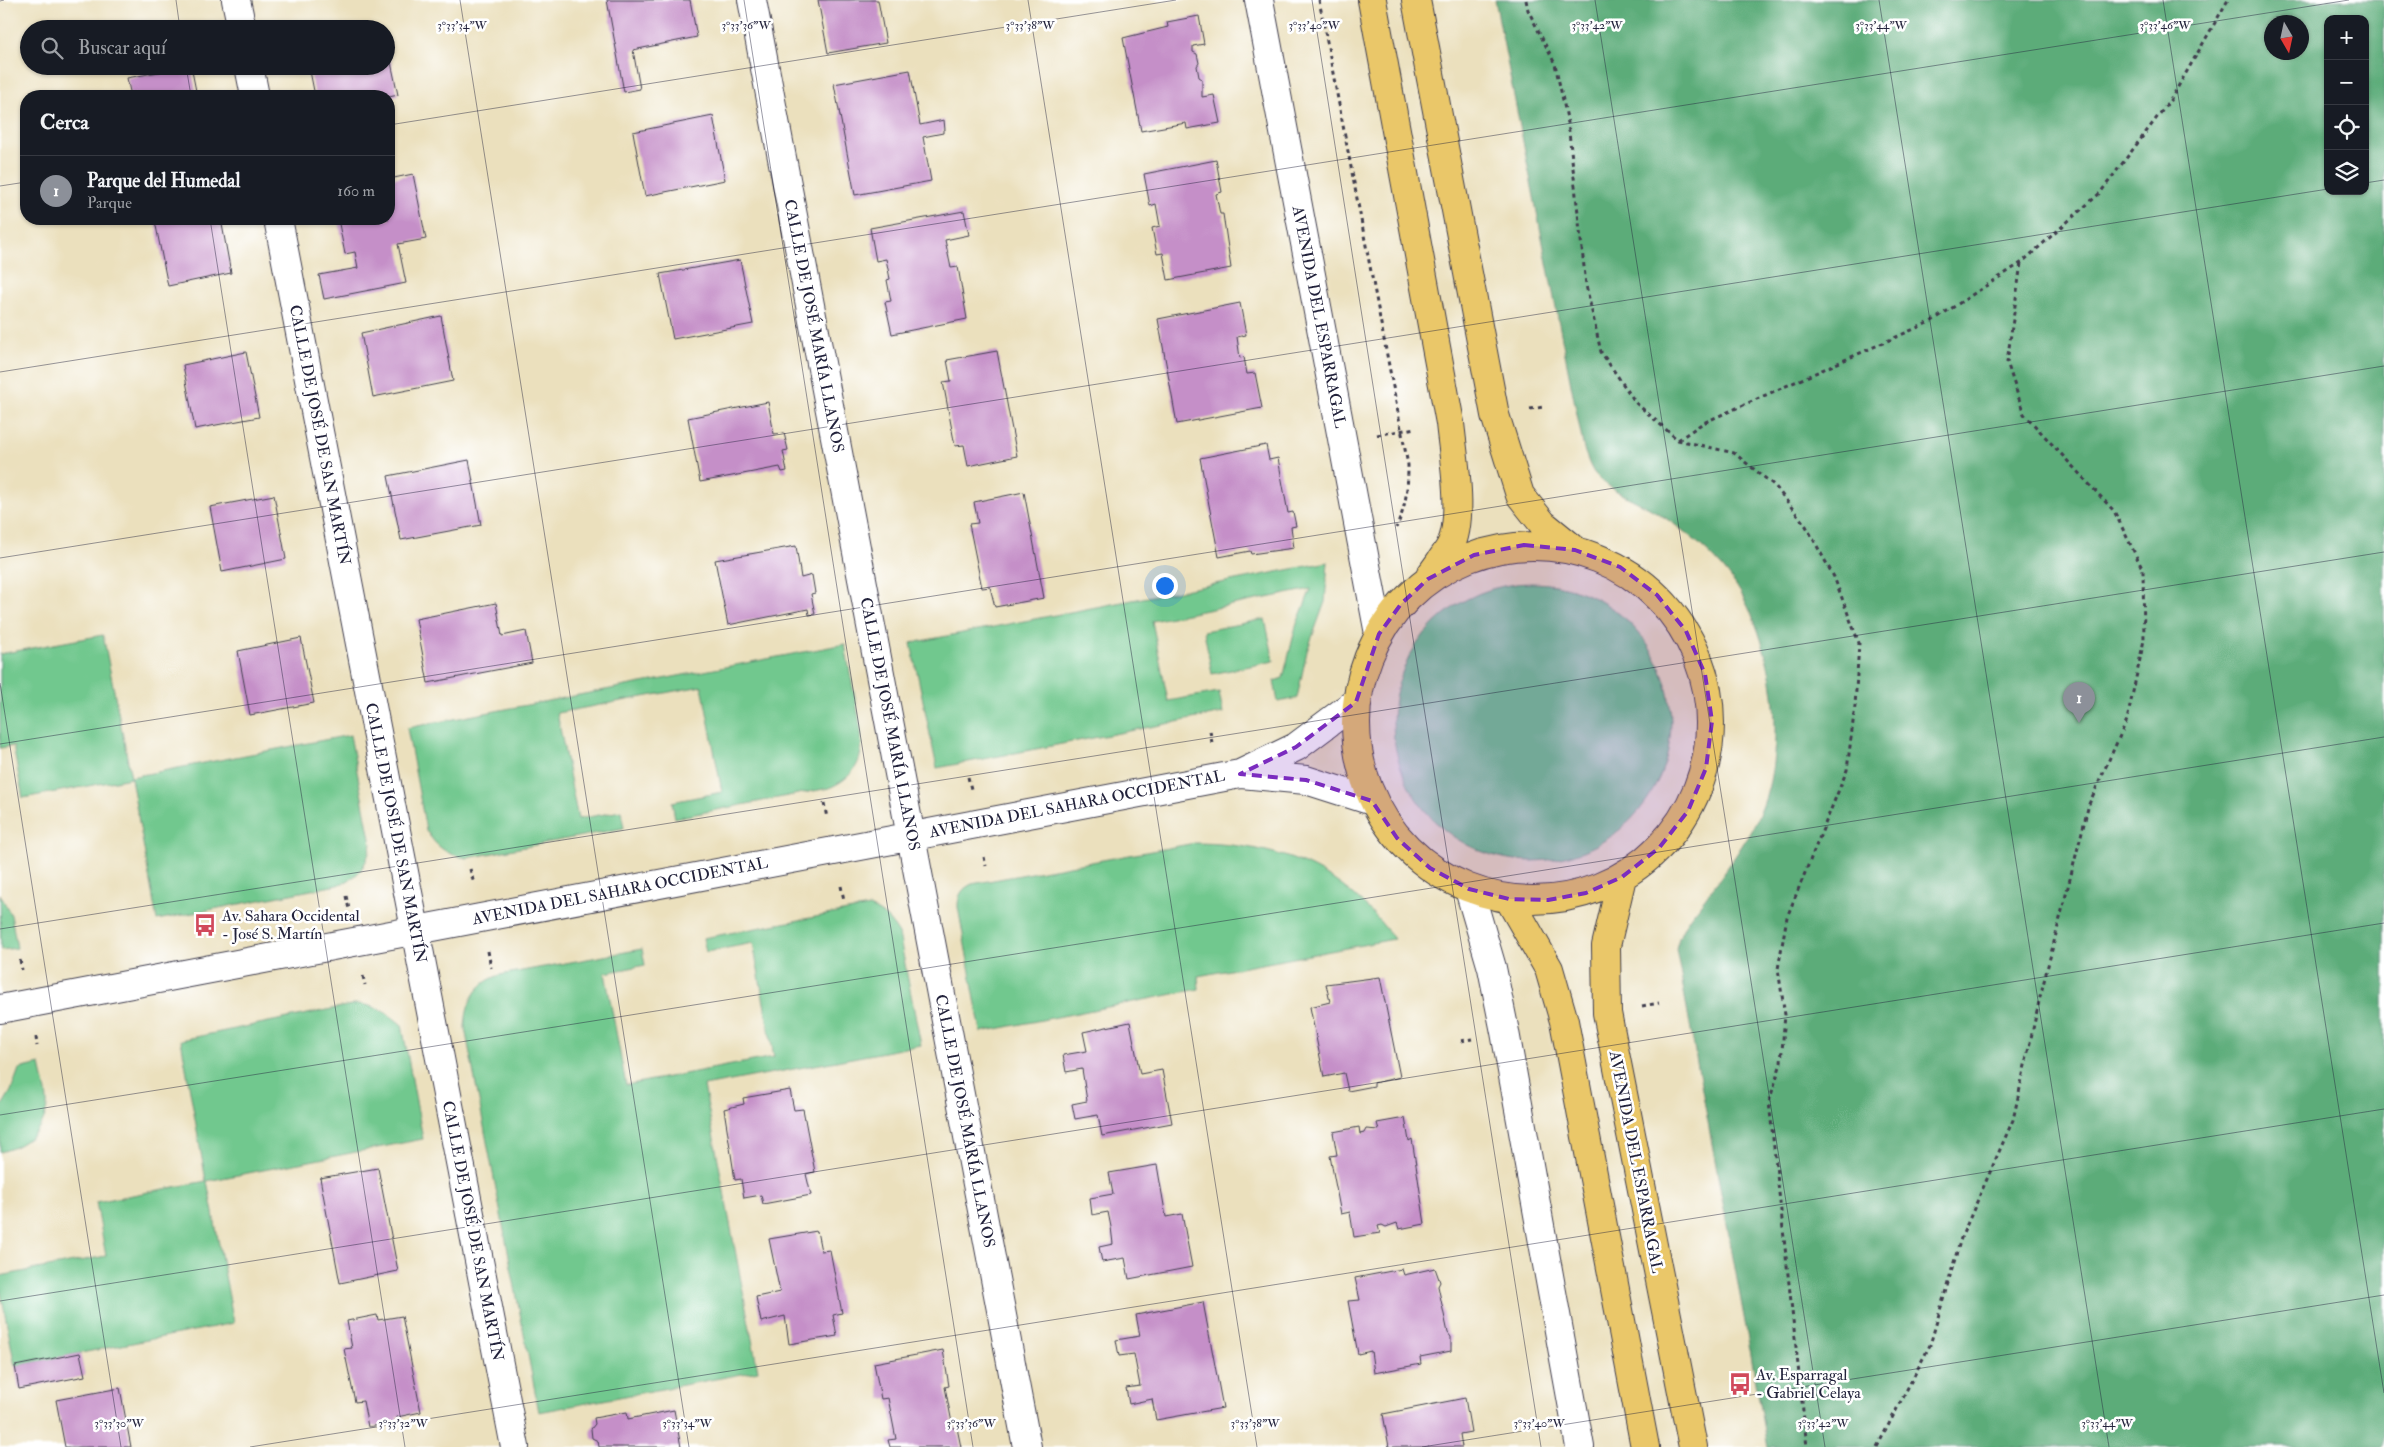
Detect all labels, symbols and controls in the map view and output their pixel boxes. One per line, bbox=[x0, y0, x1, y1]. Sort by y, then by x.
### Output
north arrow bbox=[2264, 15, 2309, 60]
map controls bbox=[2324, 15, 2369, 195]
button: + bbox=[2324, 15, 2369, 60]
text: 3°33'34"W bbox=[437, 18, 488, 33]
text: 3°33'36"W bbox=[721, 18, 771, 33]
text: 3°33'38"W bbox=[1006, 18, 1055, 33]
text: 3°33'40"W bbox=[1288, 18, 1340, 33]
text: 3°33'42"W bbox=[1571, 18, 1623, 33]
text: 3°33'44"W bbox=[1855, 18, 1908, 33]
text: 3°33'46"W bbox=[2139, 18, 2191, 33]
search box bbox=[20, 20, 395, 75]
icon: search bbox=[38, 34, 66, 62]
text: Buscar aquí bbox=[78, 36, 166, 60]
button: − bbox=[2324, 60, 2369, 105]
button: locate bbox=[2324, 105, 2369, 150]
text: Cerca bbox=[40, 109, 89, 136]
button: layers bbox=[2324, 150, 2369, 195]
text: Parque del Humedal bbox=[87, 169, 240, 193]
text: 1 bbox=[53, 181, 59, 201]
text: 160 m bbox=[337, 181, 375, 201]
text: Parque bbox=[87, 193, 132, 213]
street label: CALLE DE JOSÉ MARÍA LLANOS bbox=[779, 197, 849, 455]
street label: AVENIDA DEL ESPARRAGAL bbox=[1287, 203, 1350, 430]
street label: CALLE DE JOSÉ DE SAN MARTÍN bbox=[284, 303, 356, 568]
your location bbox=[1152, 573, 1178, 599]
street label: CALLE DE JOSÉ MARÍA LLANOS bbox=[855, 595, 925, 853]
pin: 1 bbox=[2063, 682, 2095, 723]
street label: CALLE DE JOSÉ DE SAN MARTÍN bbox=[360, 701, 432, 966]
street label: AVENIDA DEL SAHARA OCCIDENTAL bbox=[927, 765, 1227, 843]
street label: AVENIDA DEL SAHARA OCCIDENTAL bbox=[470, 852, 770, 930]
place label: Av. Sahara Occidental - José S. Martín bbox=[221, 906, 360, 945]
bus stop icon: Av. Sahara Occidental - José S. Martín bbox=[192, 912, 218, 938]
street label: CALLE DE JOSÉ MARÍA LLANOS bbox=[930, 992, 1000, 1250]
street label: AVENIDA DEL ESPARRAGAL bbox=[1604, 1048, 1667, 1275]
street label: CALLE DE JOSÉ DE SAN MARTÍN bbox=[437, 1099, 509, 1364]
place label: Av. Esparragal - Gabriel Celaya bbox=[1755, 1365, 1861, 1403]
bus stop icon: Av. Esparragal - Gabriel Celaya bbox=[1727, 1371, 1753, 1397]
text: 3°33'30"W bbox=[94, 1416, 144, 1431]
text: 3°33'32"W bbox=[378, 1416, 428, 1431]
text: 3°33'34"W bbox=[662, 1416, 713, 1431]
text: 3°33'36"W bbox=[946, 1416, 996, 1431]
text: 3°33'38"W bbox=[1231, 1416, 1280, 1431]
text: 3°33'40"W bbox=[1513, 1416, 1565, 1431]
text: 3°33'42"W bbox=[1797, 1416, 1849, 1431]
text: 3°33'44"W bbox=[2081, 1416, 2134, 1431]

